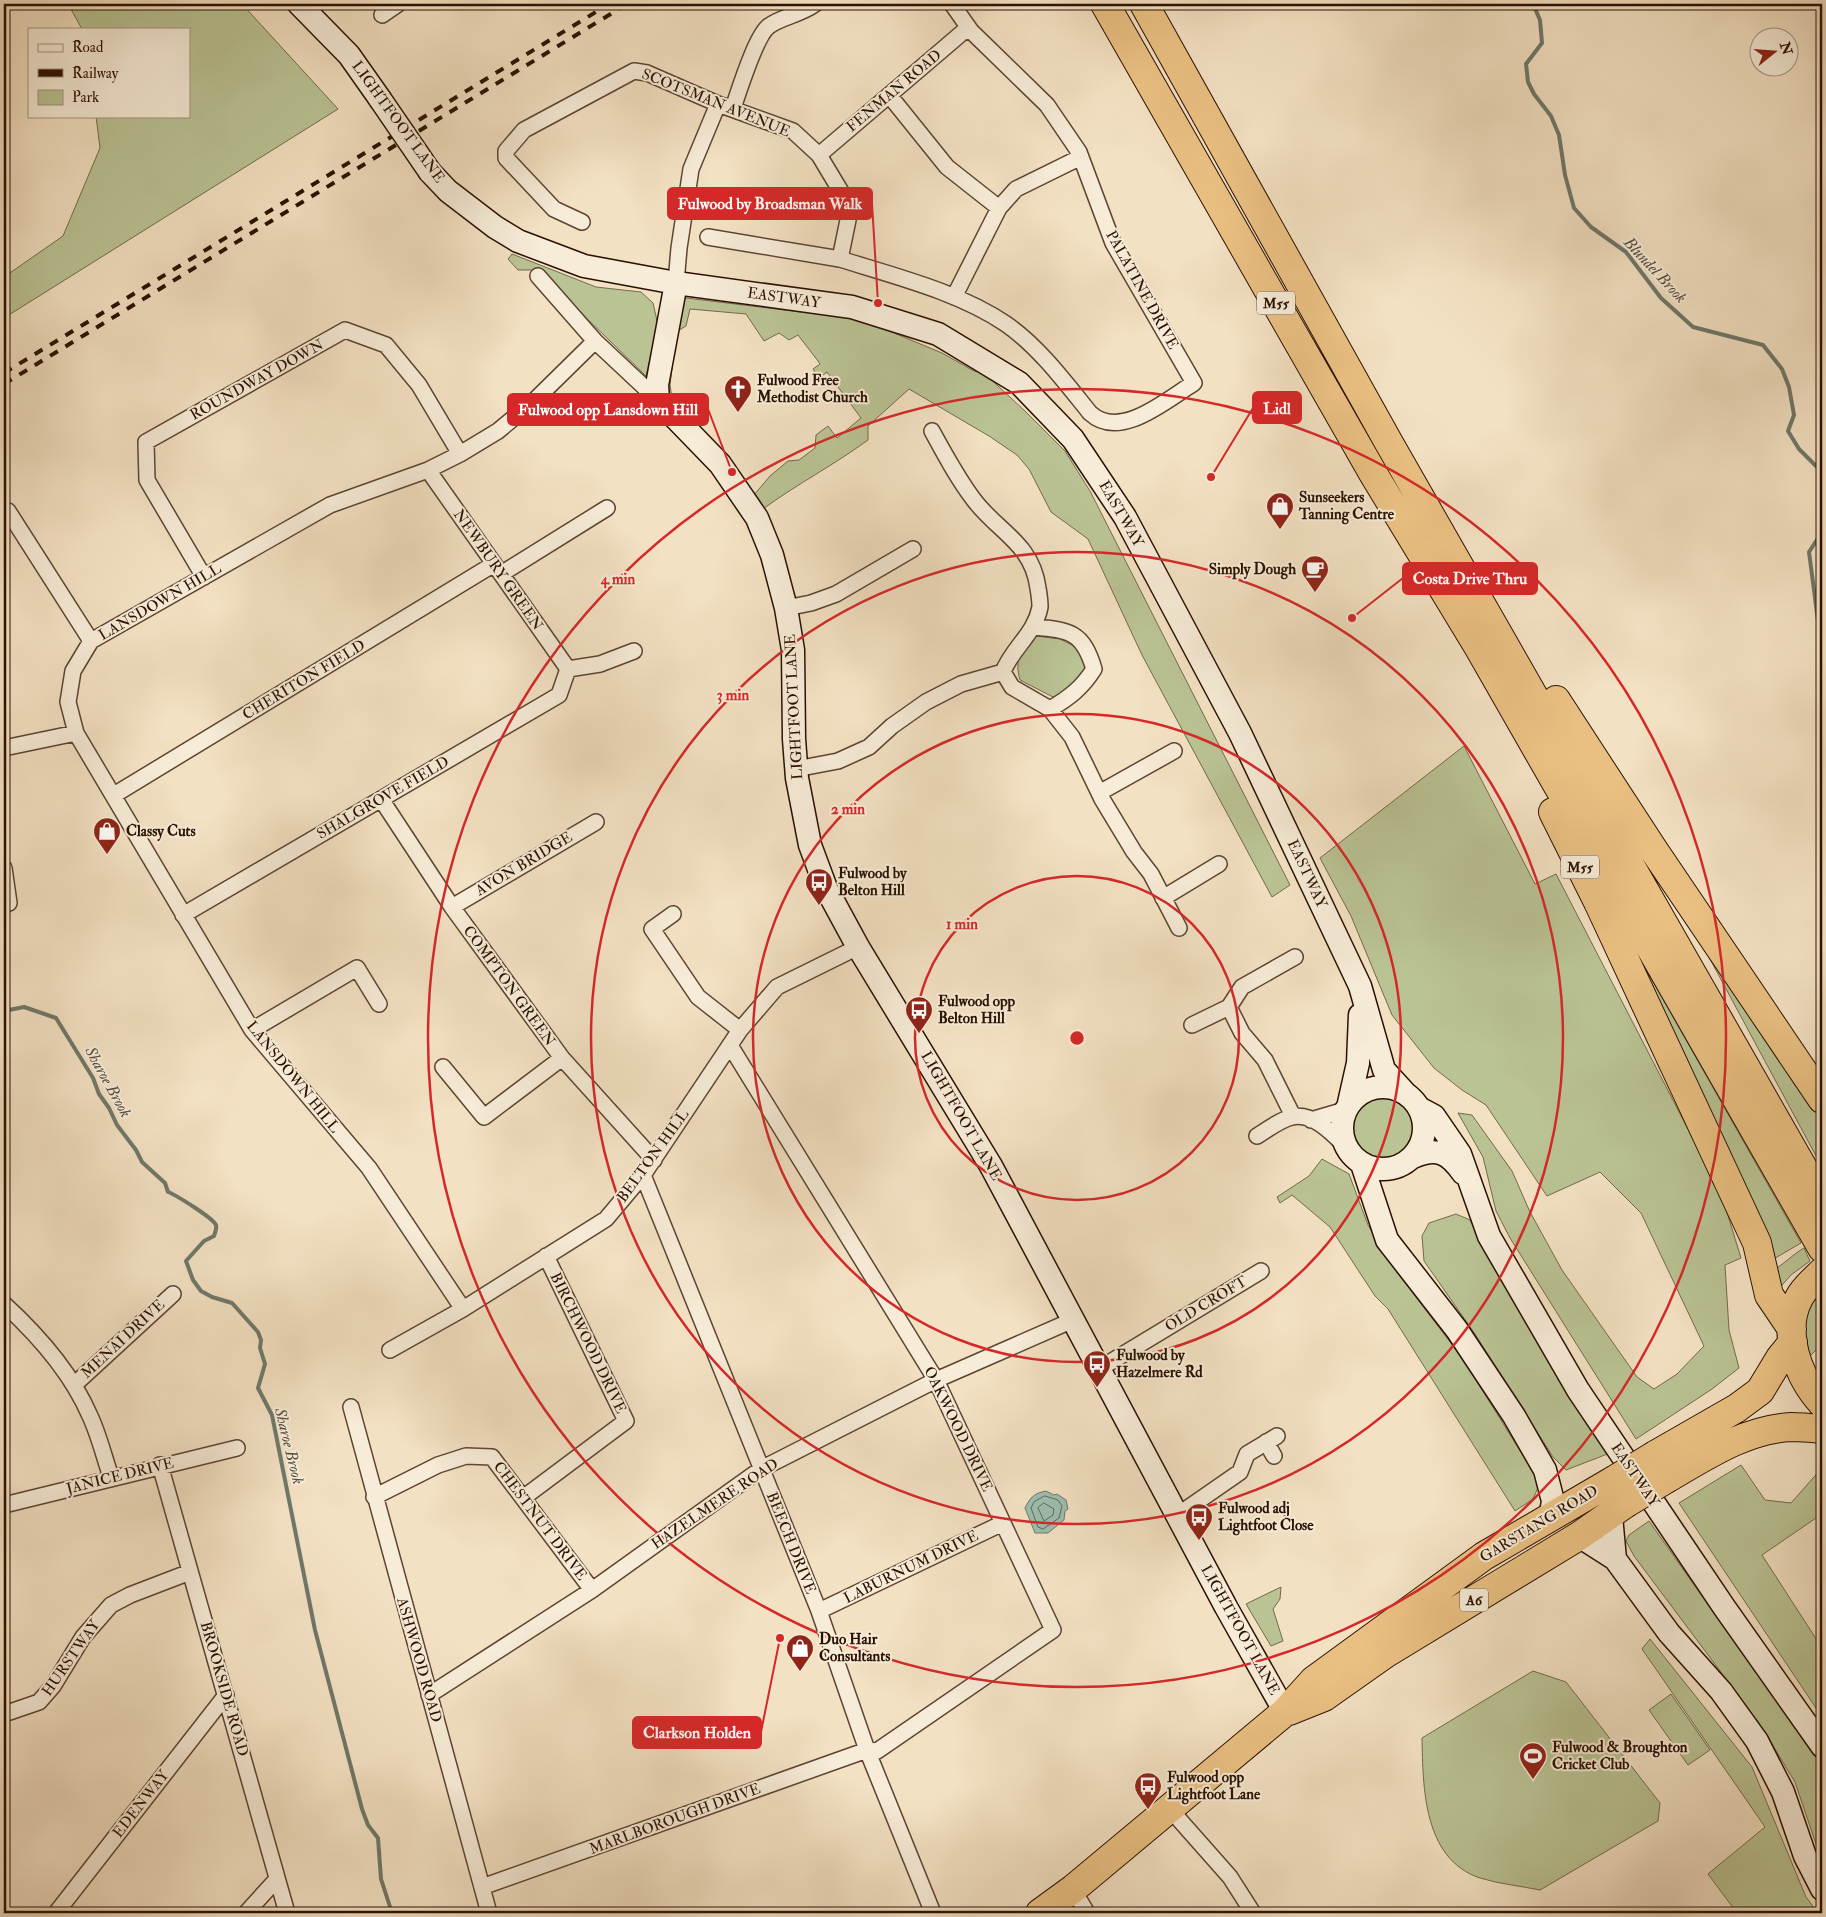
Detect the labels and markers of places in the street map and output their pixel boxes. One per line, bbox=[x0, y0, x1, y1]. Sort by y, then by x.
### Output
callout: Fulwood by Broadsman Walk bbox=[668, 188, 872, 219]
place label: Fulwood Free Methodist Church bbox=[756, 371, 868, 407]
church icon: Fulwood Free Methodist Church bbox=[723, 374, 753, 413]
callout: Lidl bbox=[1253, 392, 1301, 423]
callout: Fulwood opp Lansdown Hill bbox=[508, 394, 708, 425]
place label: Sunseekers Tanning Centre bbox=[1298, 488, 1395, 525]
shop icon: Sunseekers Tanning Centre bbox=[1265, 491, 1295, 530]
cafe icon: Simply Dough bbox=[1300, 554, 1330, 593]
place label: Simply Dough bbox=[1209, 560, 1296, 580]
callout: Costa Drive Thru bbox=[1403, 563, 1537, 594]
shop icon: Classy Cuts bbox=[92, 816, 122, 855]
place label: Classy Cuts bbox=[126, 822, 196, 842]
place label: Fulwood by Belton Hill bbox=[838, 864, 908, 900]
bus stop icon: Fulwood by Belton Hill bbox=[804, 867, 834, 906]
place label: Fulwood opp Belton Hill bbox=[938, 992, 1015, 1028]
bus stop icon: Fulwood opp Belton Hill bbox=[904, 995, 934, 1034]
centre of rings bbox=[1068, 1029, 1086, 1047]
place label: Fulwood by Hazelmere Rd bbox=[1116, 1346, 1203, 1382]
bus stop icon: Fulwood by Hazelmere Rd bbox=[1082, 1349, 1112, 1388]
place label: Fulwood adj Lightfoot Close bbox=[1218, 1499, 1314, 1536]
bus stop icon: Fulwood adj Lightfoot Close bbox=[1184, 1502, 1214, 1541]
place label: Duo Hair Consultants bbox=[819, 1630, 890, 1666]
shop icon: Duo Hair Consultants bbox=[785, 1633, 815, 1672]
callout: Clarkson Holden bbox=[633, 1717, 761, 1748]
place label: Fulwood & Broughton Cricket Club bbox=[1552, 1738, 1688, 1774]
sports icon: Fulwood & Broughton Cricket Club bbox=[1518, 1741, 1548, 1780]
place label: Fulwood opp Lightfoot Lane bbox=[1167, 1768, 1261, 1805]
bus stop icon: Fulwood opp Lightfoot Lane bbox=[1133, 1771, 1163, 1810]

